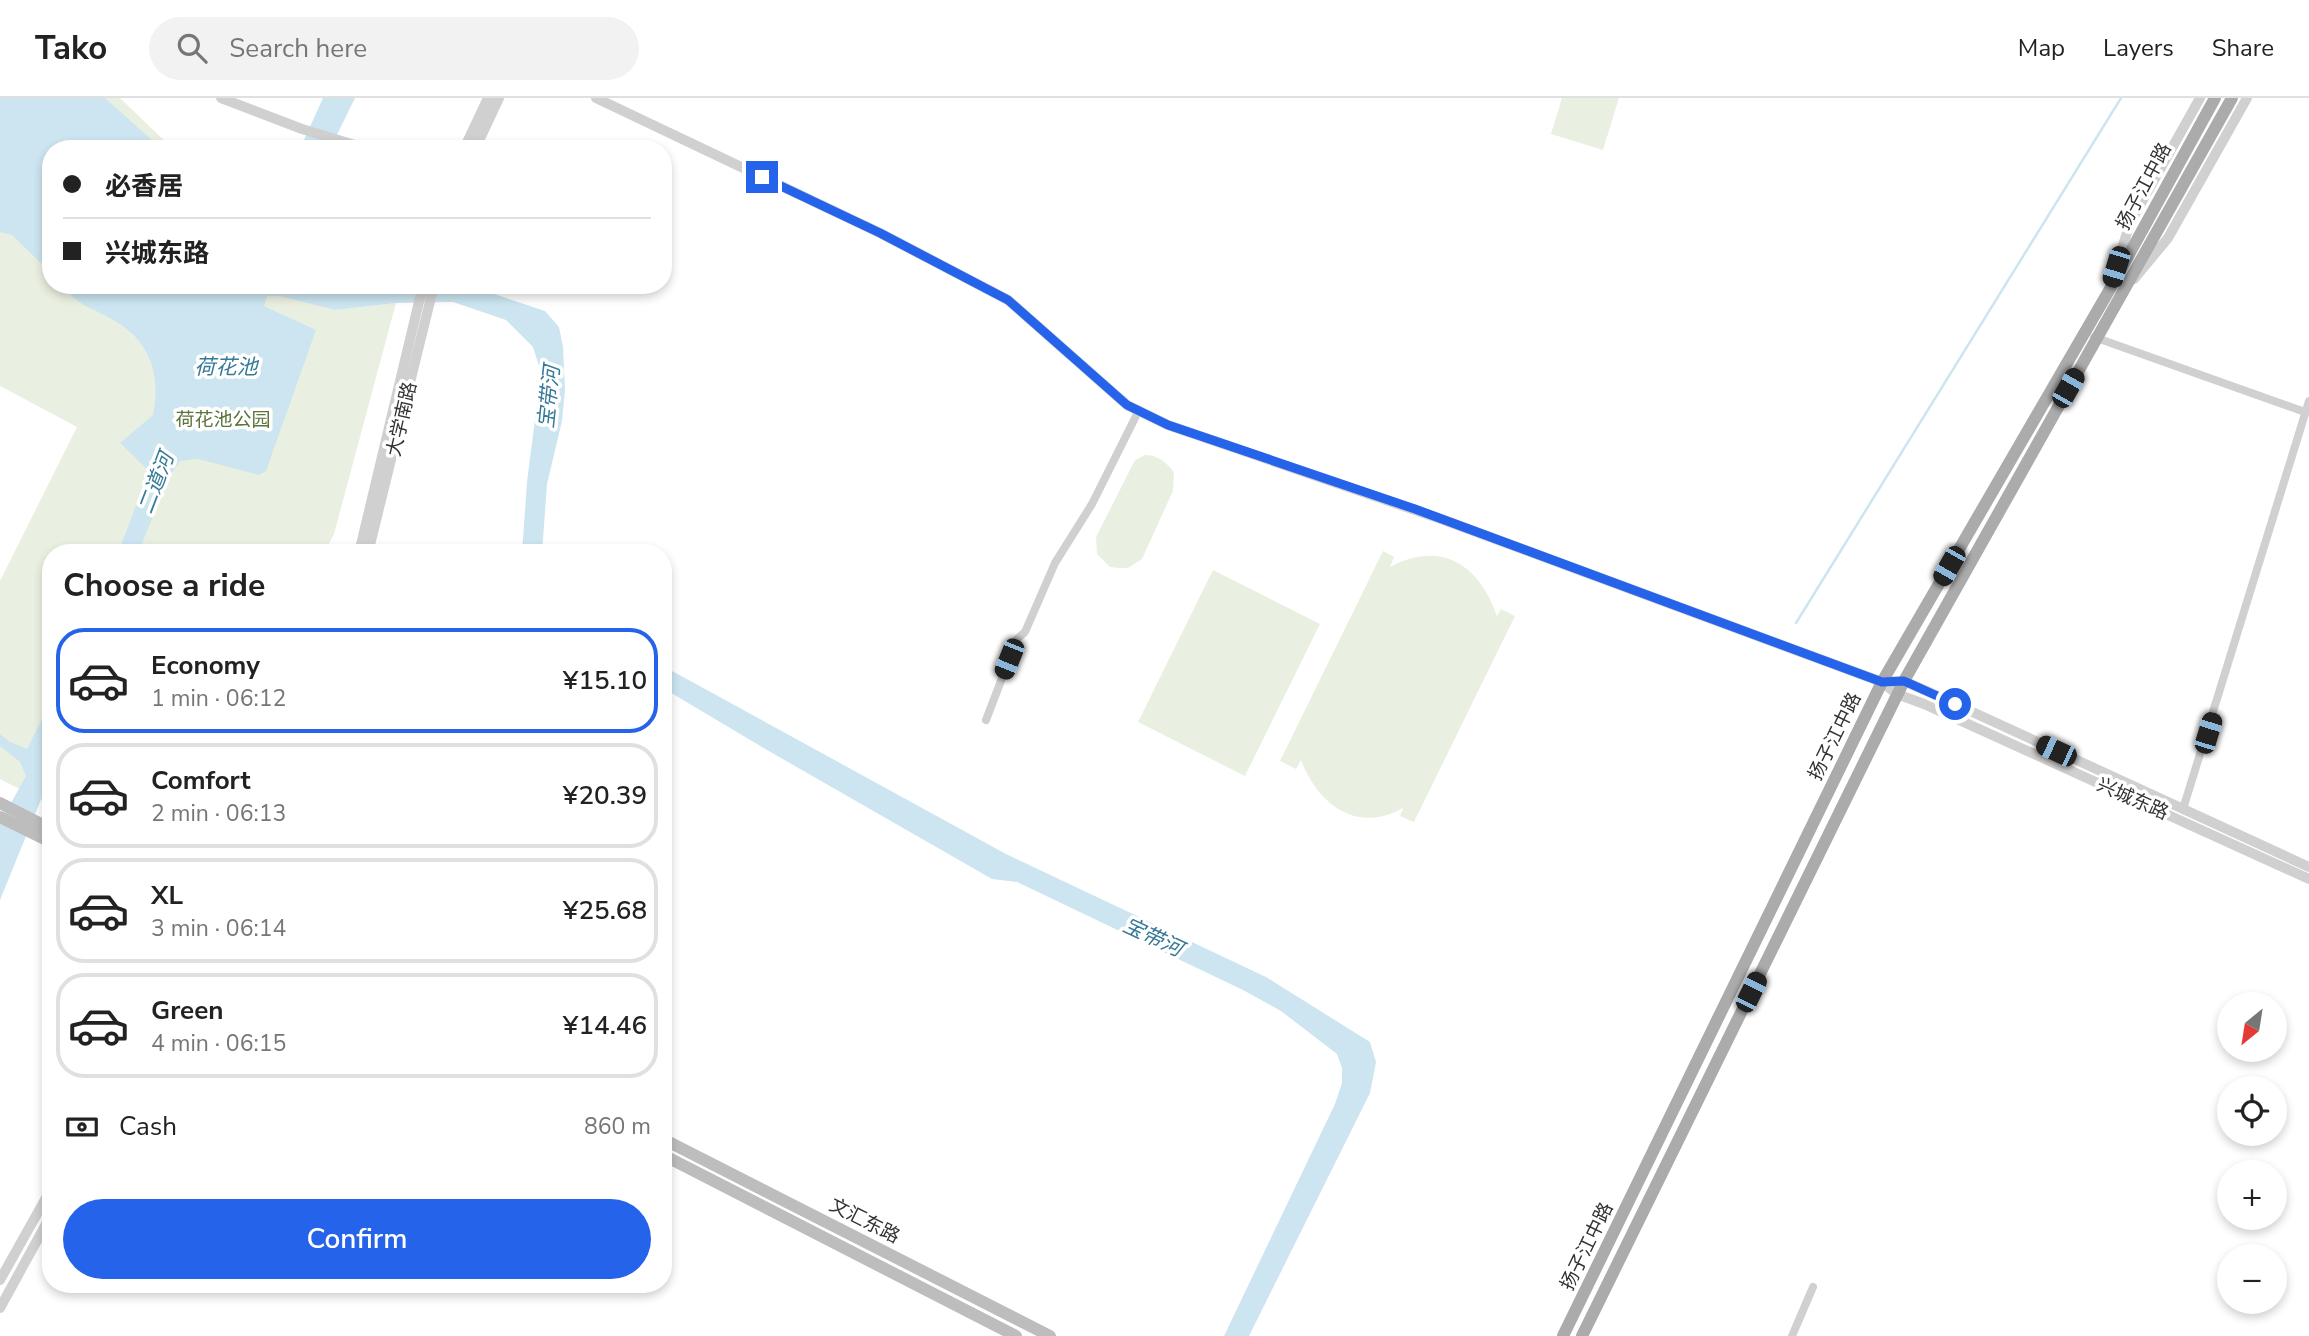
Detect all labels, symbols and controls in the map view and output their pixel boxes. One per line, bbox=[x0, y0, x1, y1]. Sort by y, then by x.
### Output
search box bbox=[149, 17, 639, 80]
text: Tako bbox=[35, 26, 107, 71]
icon: search bbox=[173, 29, 211, 67]
text: Search here bbox=[229, 31, 367, 66]
text: Map bbox=[2018, 32, 2065, 64]
text: Layers bbox=[2103, 32, 2174, 64]
text: Share bbox=[2212, 32, 2274, 64]
street label: 扬子江中路 bbox=[2110, 138, 2178, 235]
route end bbox=[746, 161, 778, 193]
text: 必香居 bbox=[105, 169, 183, 204]
text: 兴城东路 bbox=[105, 236, 209, 271]
car bbox=[2100, 244, 2133, 290]
water label: 荷花池 bbox=[195, 353, 259, 381]
water label: 宝带河 bbox=[532, 360, 567, 430]
car bbox=[2049, 365, 2088, 411]
street label: 大学南路 bbox=[381, 379, 423, 459]
park label: 荷花池公园 bbox=[175, 407, 271, 433]
water label: 二道河 bbox=[132, 445, 182, 517]
car bbox=[1930, 543, 1969, 589]
text: Choose a ride bbox=[63, 564, 265, 607]
car bbox=[992, 636, 1027, 682]
text: Economy bbox=[151, 648, 260, 683]
icon: car bbox=[67, 649, 130, 712]
text: ¥15.10 bbox=[563, 663, 647, 698]
text: 1 min · 06:12 bbox=[151, 683, 286, 714]
street label: 扬子江中路 bbox=[1802, 688, 1867, 785]
route start bbox=[1939, 688, 1971, 720]
car bbox=[2192, 710, 2225, 756]
car bbox=[2033, 733, 2080, 769]
text: Comfort bbox=[151, 763, 251, 798]
icon: car bbox=[67, 764, 130, 827]
street label: 兴城东路 bbox=[2093, 772, 2173, 826]
text: ¥20.39 bbox=[563, 778, 647, 813]
text: 2 min · 06:13 bbox=[151, 798, 286, 829]
text: XL bbox=[151, 878, 183, 913]
icon: car bbox=[67, 879, 130, 942]
text: ¥25.68 bbox=[563, 893, 647, 928]
water label: 宝带河 bbox=[1119, 911, 1191, 965]
text: 3 min · 06:14 bbox=[151, 913, 286, 944]
car bbox=[1733, 969, 1770, 1015]
north arrow bbox=[2217, 992, 2287, 1062]
map controls bbox=[2217, 992, 2287, 1314]
text: Green bbox=[151, 993, 224, 1028]
icon: car bbox=[67, 994, 130, 1057]
text: ¥14.46 bbox=[563, 1008, 647, 1043]
text: 4 min · 06:15 bbox=[151, 1028, 286, 1059]
button: locate bbox=[2217, 1076, 2287, 1146]
icon: cash bbox=[63, 1108, 101, 1146]
text: Cash bbox=[119, 1109, 177, 1144]
text: 860 m bbox=[584, 1111, 651, 1142]
button: + bbox=[2217, 1160, 2287, 1230]
street label: 文汇东路 bbox=[825, 1192, 904, 1250]
street label: 扬子江中路 bbox=[1554, 1198, 1619, 1295]
button: Confirm bbox=[63, 1199, 651, 1279]
button: − bbox=[2217, 1244, 2287, 1314]

